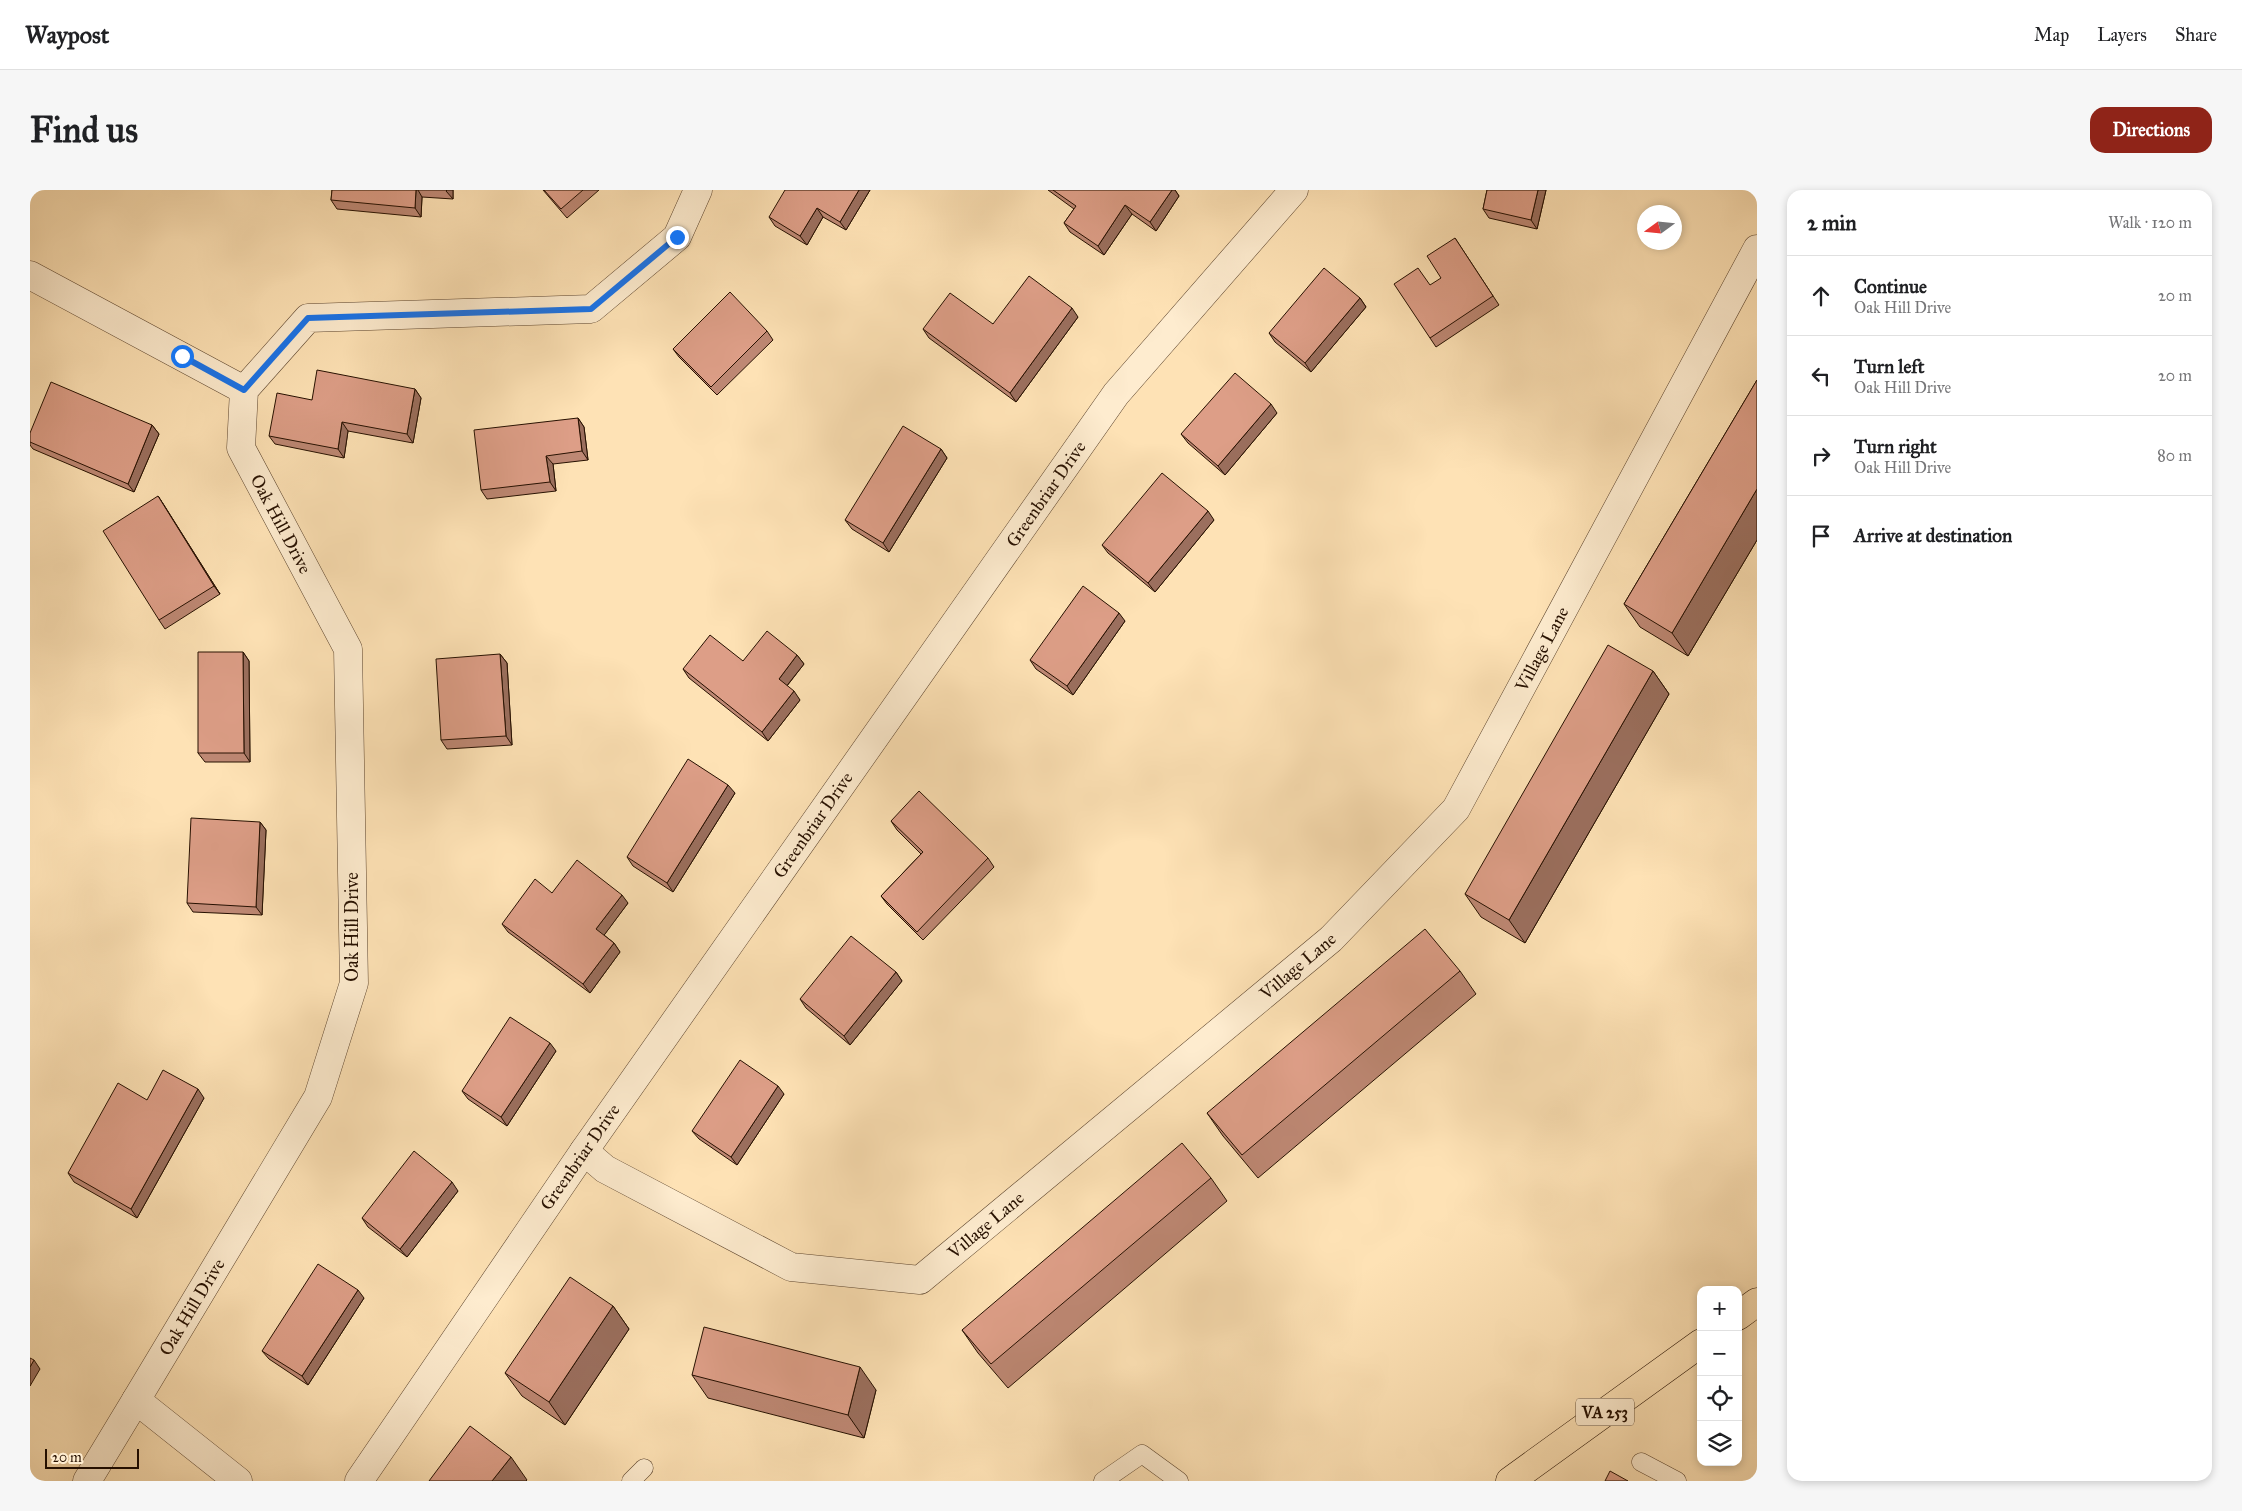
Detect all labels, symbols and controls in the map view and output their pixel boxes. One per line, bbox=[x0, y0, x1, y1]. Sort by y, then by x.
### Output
text: Waypost bbox=[25, 20, 109, 50]
text: Map bbox=[2034, 24, 2069, 46]
text: Layers bbox=[2097, 24, 2147, 46]
text: Share bbox=[2175, 24, 2217, 46]
button: Directions bbox=[2090, 107, 2212, 153]
text: Find us bbox=[30, 109, 138, 152]
north arrow bbox=[1637, 205, 1682, 250]
text: 2 min bbox=[1807, 210, 1857, 236]
text: Walk · 120 m bbox=[2108, 213, 2192, 232]
route end bbox=[666, 226, 689, 249]
text: Continue bbox=[1854, 275, 1927, 298]
icon: ahead bbox=[1807, 282, 1835, 310]
text: 20 m bbox=[2158, 286, 2192, 305]
text: Oak Hill Drive bbox=[1854, 298, 1951, 317]
route start bbox=[171, 345, 194, 368]
text: Turn left bbox=[1854, 355, 1924, 378]
icon: left bbox=[1807, 362, 1835, 390]
text: 20 m bbox=[2158, 366, 2192, 385]
text: Oak Hill Drive bbox=[1854, 378, 1951, 397]
text: Turn right bbox=[1854, 435, 1937, 458]
street label: Greenbriar Drive bbox=[1001, 437, 1091, 551]
icon: right bbox=[1807, 442, 1835, 470]
text: 80 m bbox=[2157, 446, 2192, 465]
text: Oak Hill Drive bbox=[1854, 458, 1951, 477]
street label: Oak Hill Drive bbox=[246, 471, 316, 577]
icon: arrive bbox=[1807, 522, 1835, 550]
text: Arrive at destination bbox=[1854, 524, 2012, 547]
street label: Village Lane bbox=[1510, 603, 1574, 696]
street label: Greenbriar Drive bbox=[768, 768, 858, 882]
street label: Oak Hill Drive bbox=[341, 872, 363, 982]
street label: Village Lane bbox=[1255, 928, 1341, 1006]
street label: Greenbriar Drive bbox=[535, 1100, 625, 1214]
street label: Village Lane bbox=[943, 1187, 1029, 1265]
street label: Oak Hill Drive bbox=[154, 1254, 230, 1360]
map controls bbox=[1697, 1286, 1742, 1466]
button: + bbox=[1697, 1286, 1742, 1331]
button: − bbox=[1697, 1331, 1742, 1376]
button: locate bbox=[1697, 1376, 1742, 1421]
road number: VA 253 bbox=[1576, 1398, 1634, 1426]
button: layers bbox=[1697, 1421, 1742, 1466]
scale bar bbox=[45, 1446, 139, 1469]
text: 20 m bbox=[52, 1449, 82, 1466]

